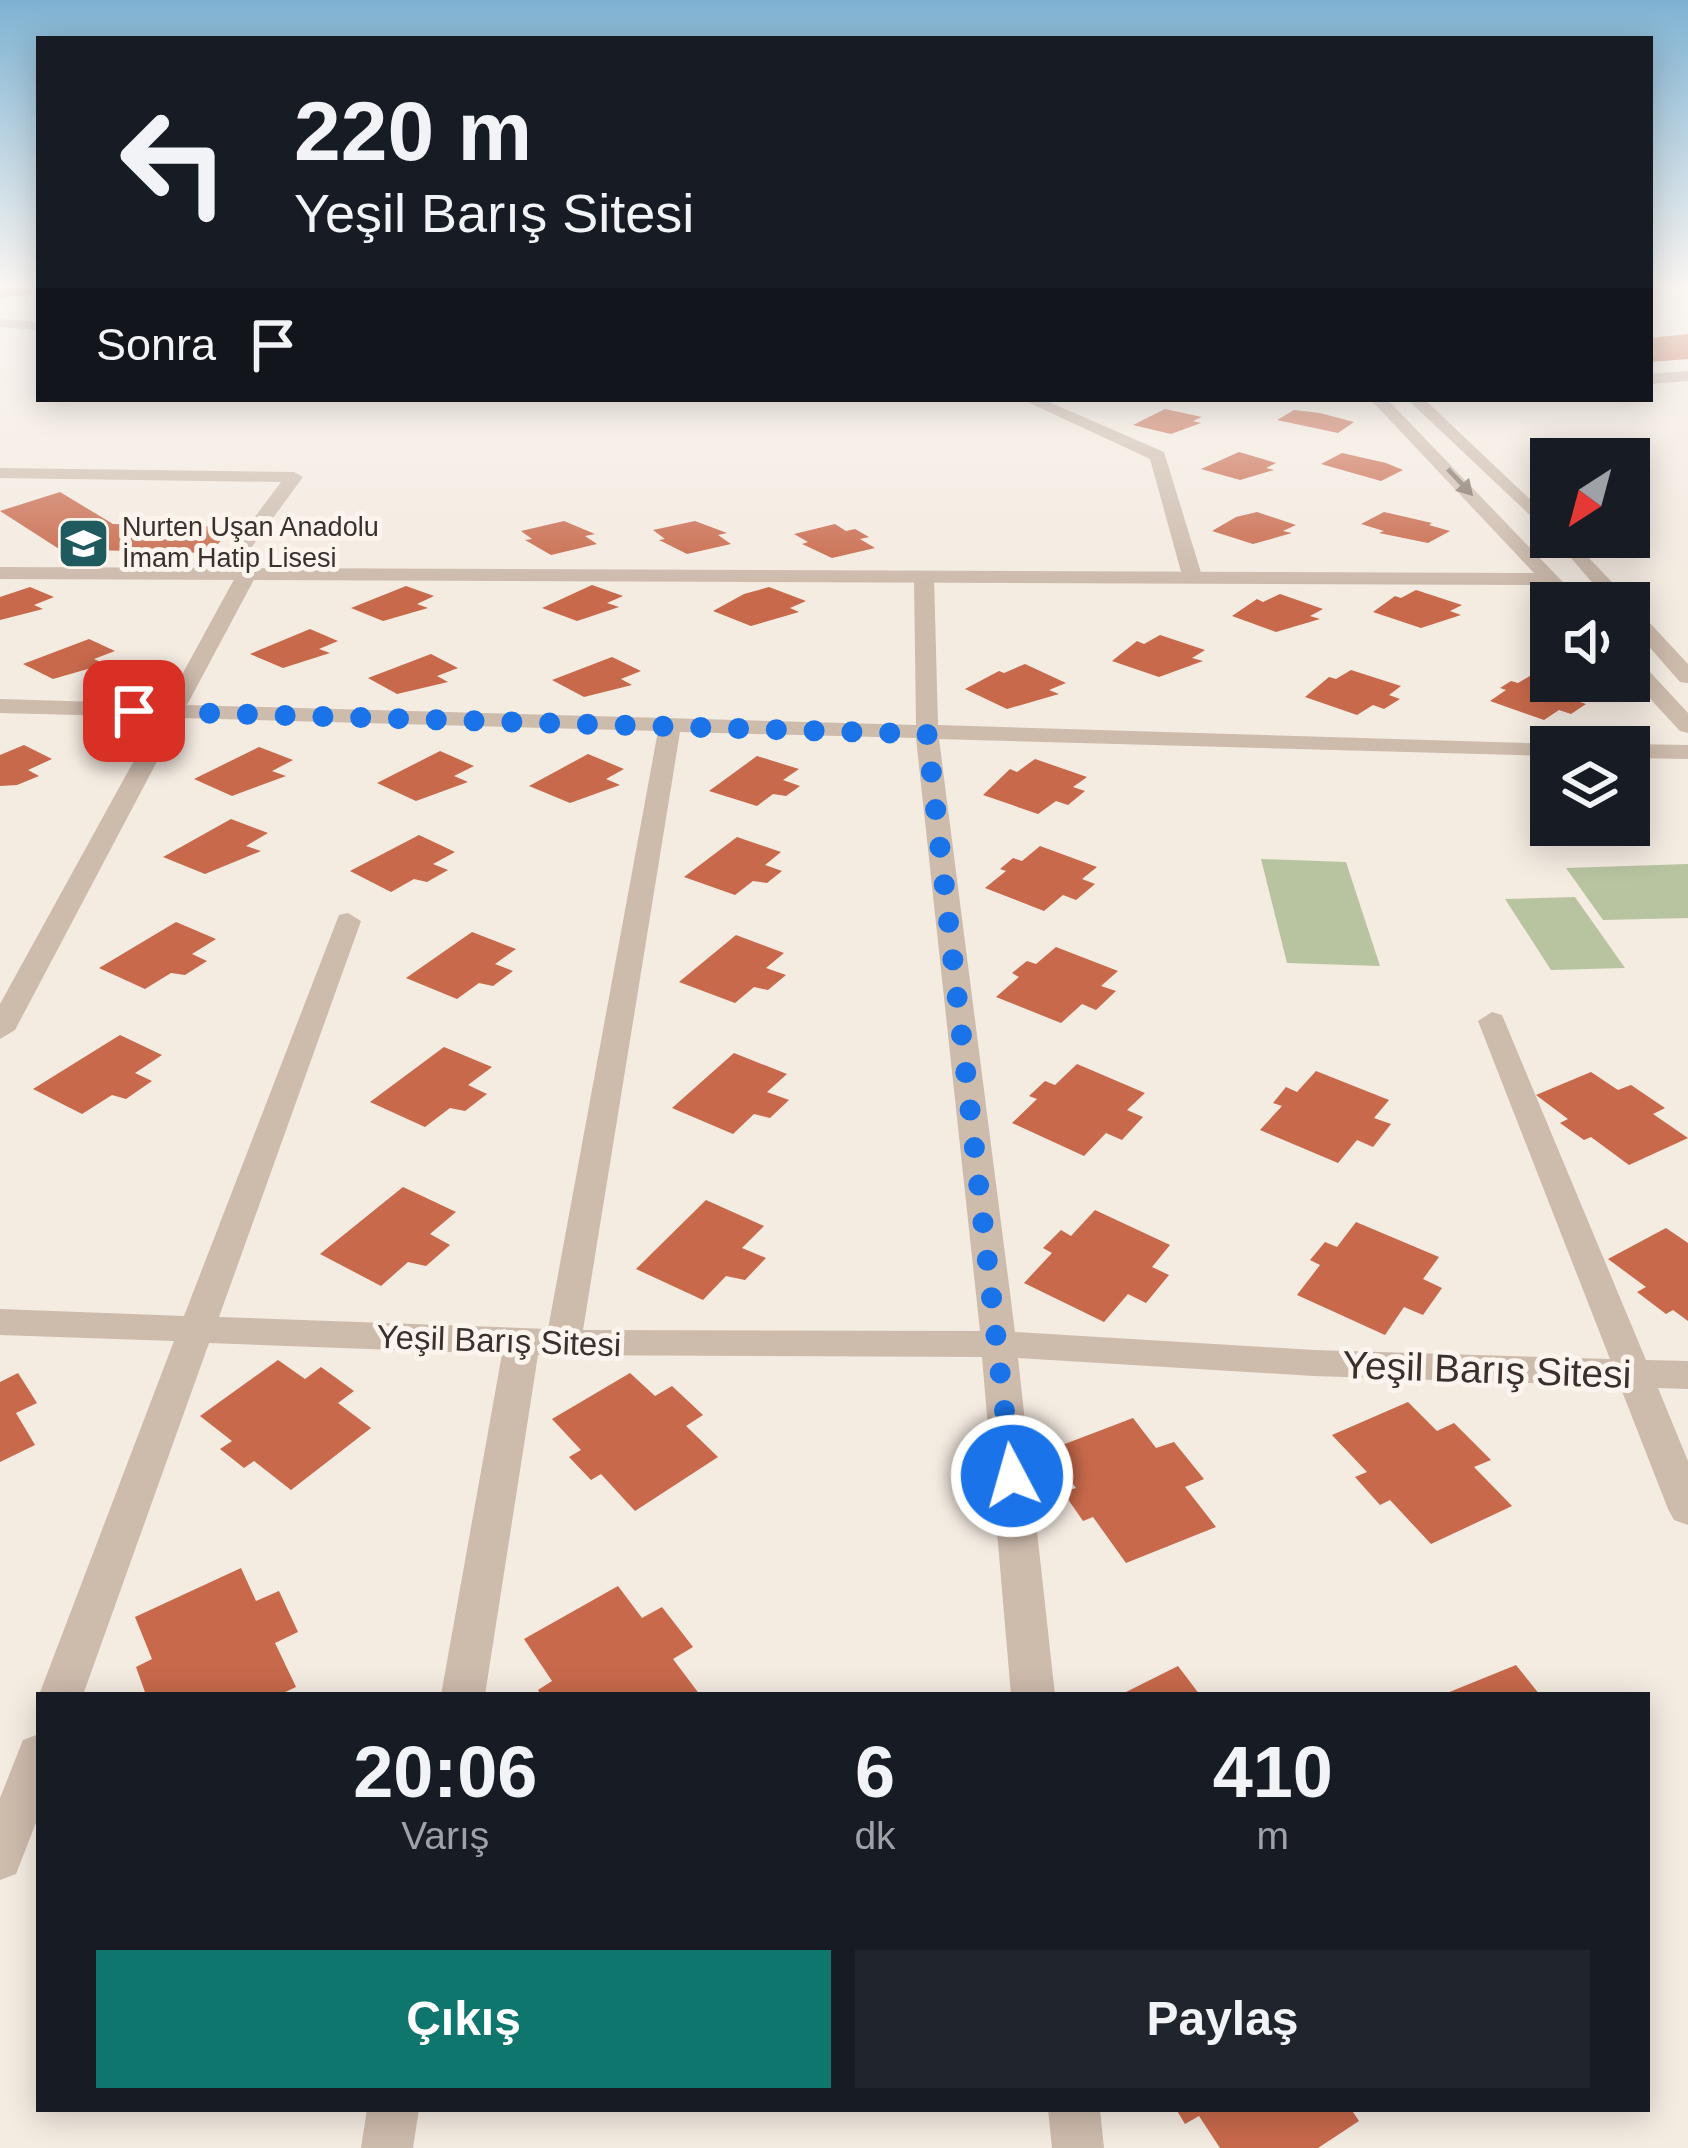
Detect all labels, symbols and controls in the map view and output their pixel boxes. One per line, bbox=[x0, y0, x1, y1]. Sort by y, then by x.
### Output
icon: left bbox=[96, 84, 252, 240]
text: 220 m bbox=[294, 84, 532, 178]
text: Yeşil Barış Sitesi bbox=[294, 183, 694, 243]
icon: arrive bbox=[240, 312, 306, 378]
text: Sonra bbox=[96, 319, 216, 370]
north arrow bbox=[1530, 438, 1650, 558]
map controls bbox=[1530, 438, 1650, 846]
one-way arrow bbox=[1446, 468, 1474, 497]
place label: Nurten Uşan Anadolu İmam Hatip Lisesi bbox=[122, 512, 379, 573]
school or university icon: Nurten Uşan Anadolu İmam Hatip Lisesi bbox=[55, 515, 111, 571]
button: sound bbox=[1530, 582, 1650, 702]
pin bbox=[83, 660, 185, 762]
icon: arrive bbox=[101, 678, 167, 744]
button: layers bbox=[1530, 726, 1650, 846]
street label: Yeşil Barış Sitesi bbox=[376, 1318, 622, 1363]
street label: Yeşil Barış Sitesi bbox=[1342, 1343, 1632, 1396]
position arrow bbox=[949, 1413, 1075, 1539]
text: 20:06 bbox=[353, 1732, 537, 1812]
text: 6 bbox=[855, 1732, 895, 1812]
text: 410 bbox=[1213, 1732, 1333, 1812]
text: Varış bbox=[401, 1814, 489, 1857]
text: dk bbox=[854, 1814, 896, 1857]
text: m bbox=[1257, 1814, 1289, 1857]
button: Çıkış bbox=[96, 1950, 831, 2088]
button: Paylaş bbox=[855, 1950, 1590, 2088]

